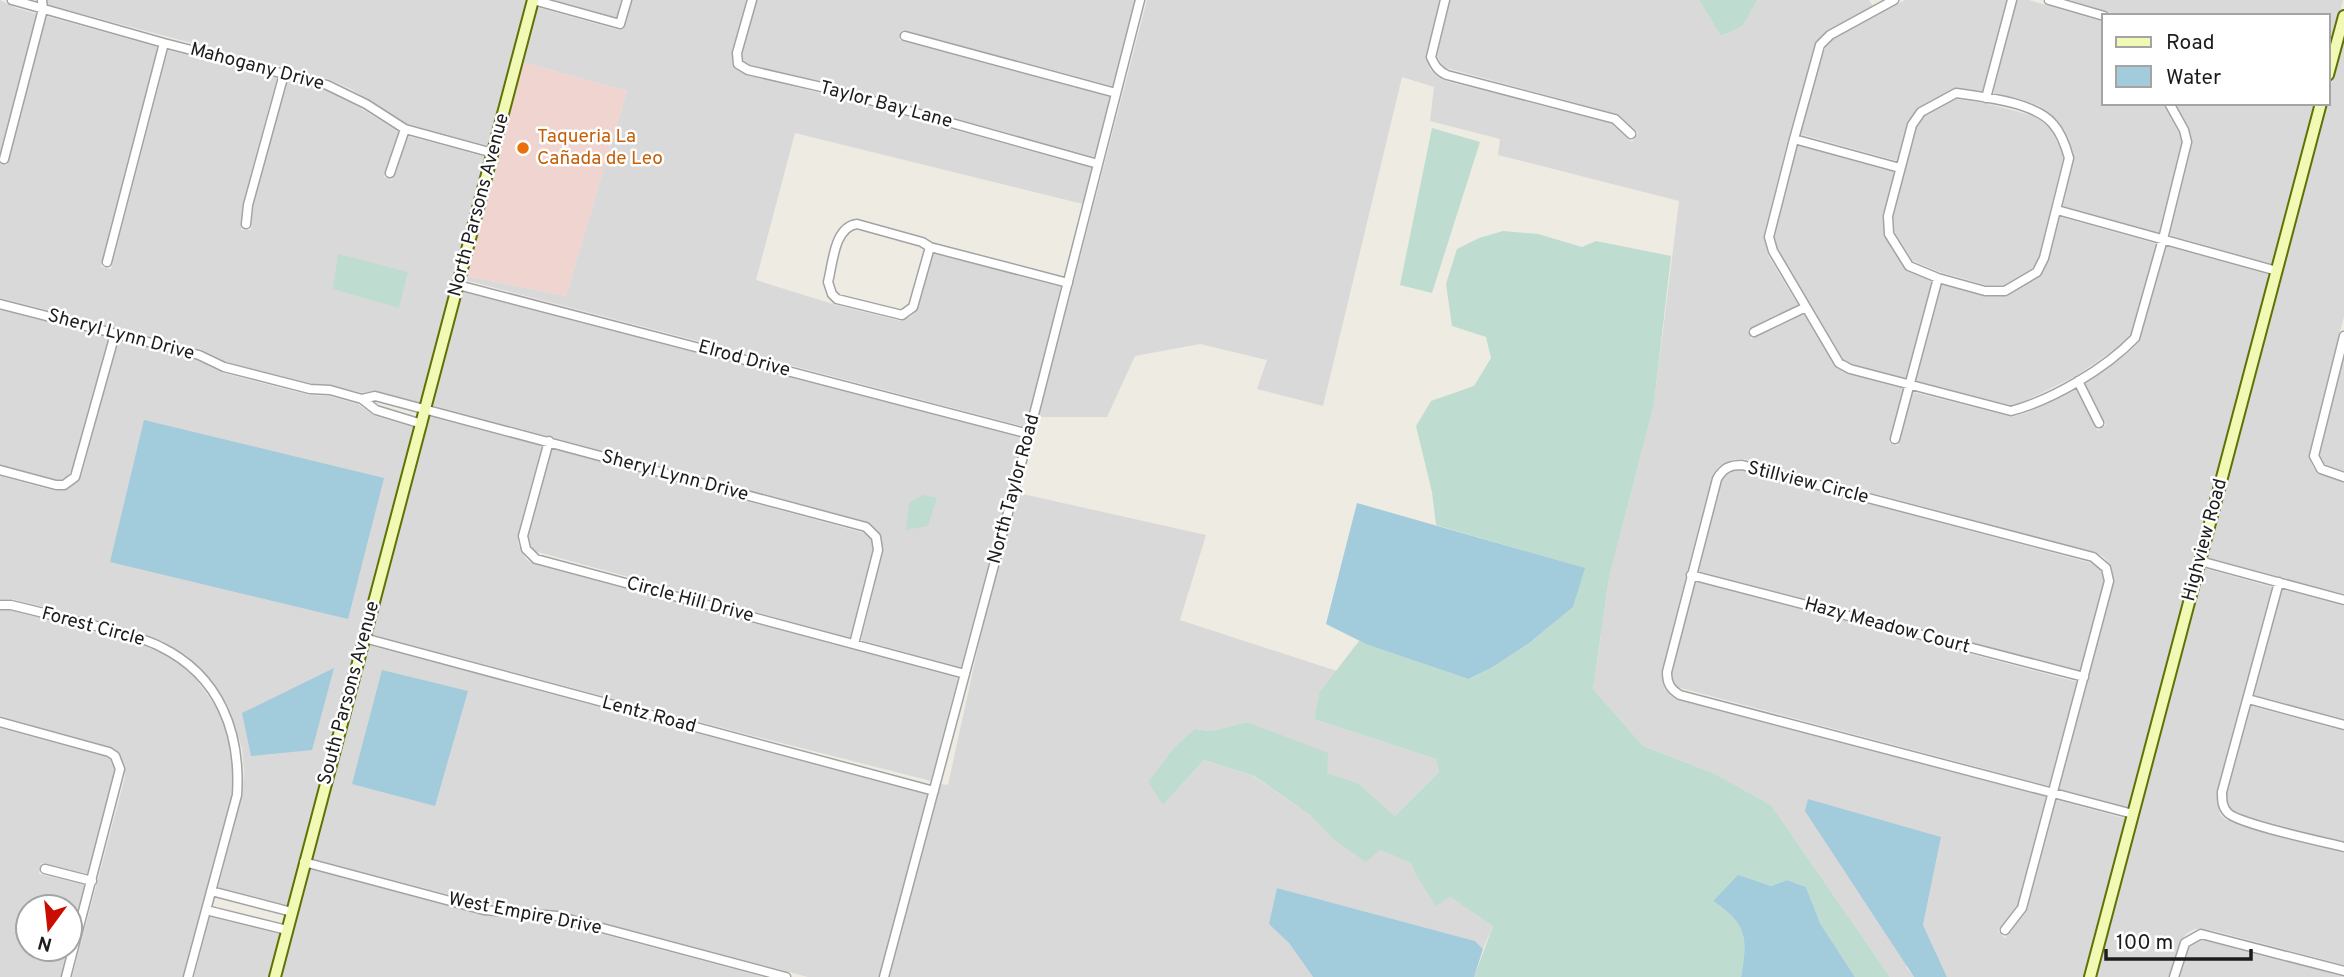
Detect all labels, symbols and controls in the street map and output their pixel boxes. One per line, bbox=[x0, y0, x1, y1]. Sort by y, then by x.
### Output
legend bbox=[2102, 14, 2330, 105]
text: Road bbox=[2166, 30, 2215, 57]
street label: Mahogany Drive bbox=[187, 38, 327, 96]
text: Water bbox=[2166, 65, 2221, 92]
street label: Taylor Bay Lane bbox=[817, 76, 955, 134]
street label: North Parsons Avenue bbox=[443, 111, 515, 299]
place label: Taqueria La Cañada de Leo bbox=[537, 125, 663, 171]
marker: Taqueria La Cañada de Leo bbox=[515, 140, 531, 156]
street label: Sheryl Lynn Drive bbox=[45, 304, 197, 366]
street label: Elrod Drive bbox=[695, 335, 793, 383]
street label: North Taylor Road bbox=[982, 411, 1046, 567]
street label: Sheryl Lynn Drive bbox=[599, 445, 751, 507]
street label: Stillview Circle bbox=[1745, 456, 1871, 510]
street label: Highview Road bbox=[2177, 476, 2233, 604]
street label: Circle Hill Drive bbox=[624, 571, 756, 629]
street label: Hazy Meadow Court bbox=[1802, 592, 1972, 660]
street label: South Parsons Avenue bbox=[313, 598, 385, 788]
street label: Forest Circle bbox=[39, 602, 147, 652]
street label: Lentz Road bbox=[599, 691, 699, 739]
street label: West Empire Drive bbox=[446, 887, 604, 941]
north arrow bbox=[14, 893, 84, 963]
scale bar bbox=[2106, 918, 2251, 962]
text: N bbox=[35, 929, 55, 956]
text: 100 m bbox=[2116, 930, 2173, 957]

